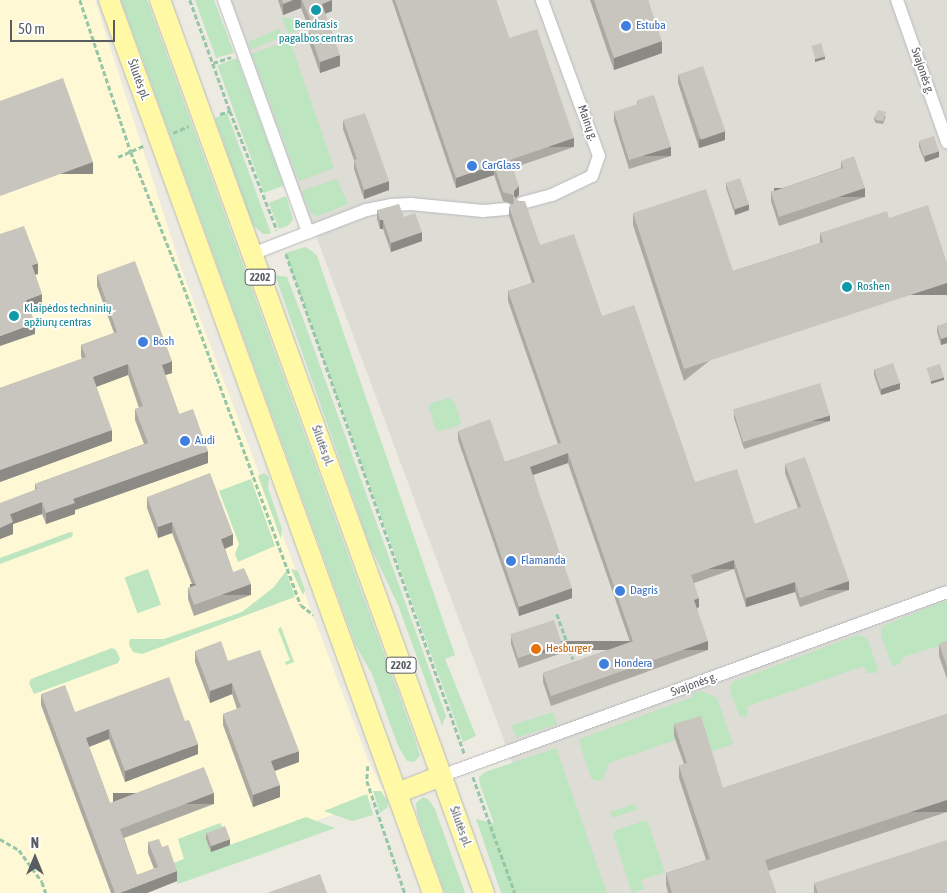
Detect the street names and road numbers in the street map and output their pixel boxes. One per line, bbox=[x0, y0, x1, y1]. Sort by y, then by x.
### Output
street label: Svajonės g. bbox=[907, 46, 937, 96]
street label: Šilutės pl. bbox=[124, 58, 152, 102]
street label: Mainų g. bbox=[574, 103, 600, 143]
road number: 2202 bbox=[244, 268, 276, 286]
street label: Šilutės pl. bbox=[308, 424, 336, 468]
road number: 2202 bbox=[385, 656, 417, 674]
street label: Svajonės g. bbox=[669, 670, 719, 700]
street label: Šilutės pl. bbox=[446, 805, 474, 849]

